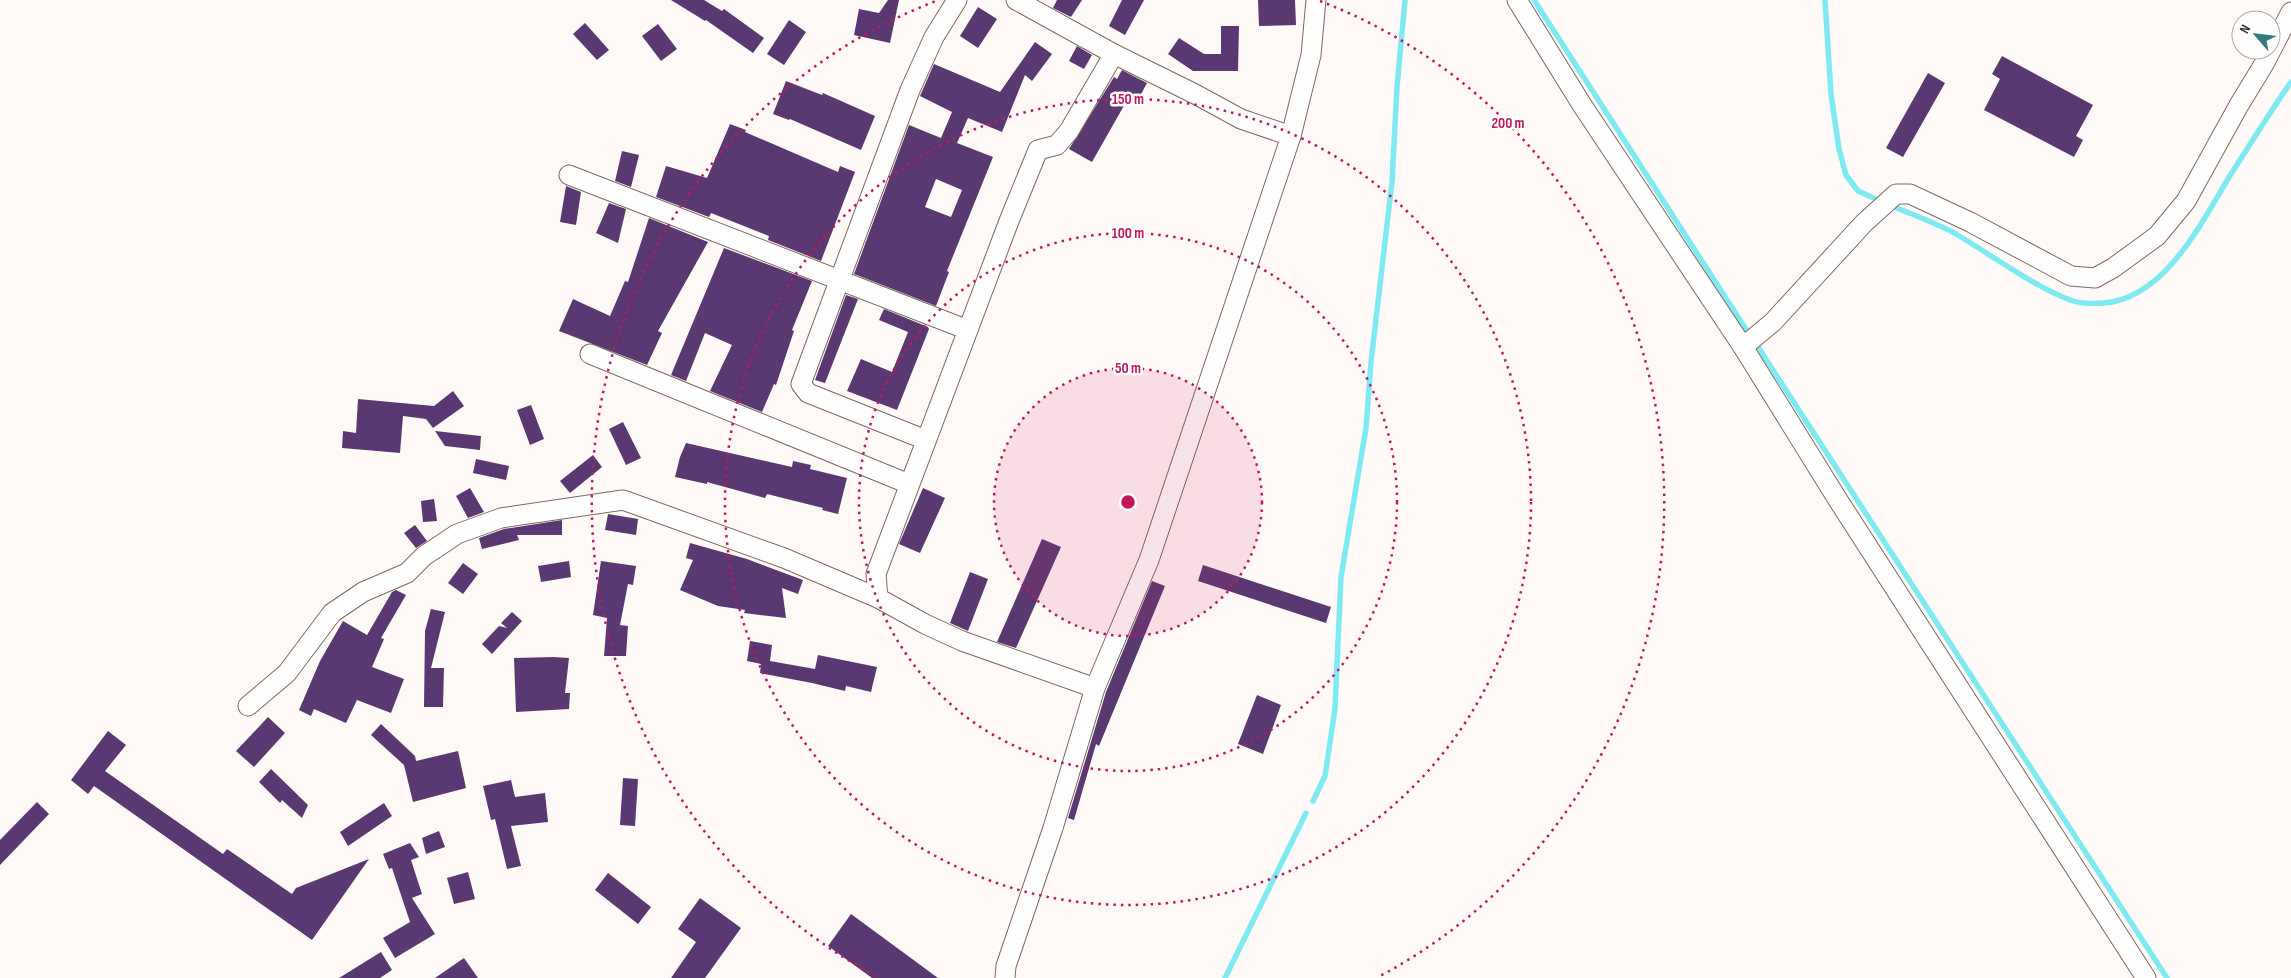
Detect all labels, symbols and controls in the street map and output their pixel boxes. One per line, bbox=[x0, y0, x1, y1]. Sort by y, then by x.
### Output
north arrow bbox=[2231, 10, 2281, 60]
text: N bbox=[2236, 22, 2254, 36]
text: 150 m bbox=[1112, 90, 1144, 109]
text: 200 m bbox=[1491, 114, 1525, 133]
text: 100 m bbox=[1112, 224, 1144, 243]
text: 50 m bbox=[1115, 359, 1141, 378]
centre of rings bbox=[1119, 493, 1137, 511]

